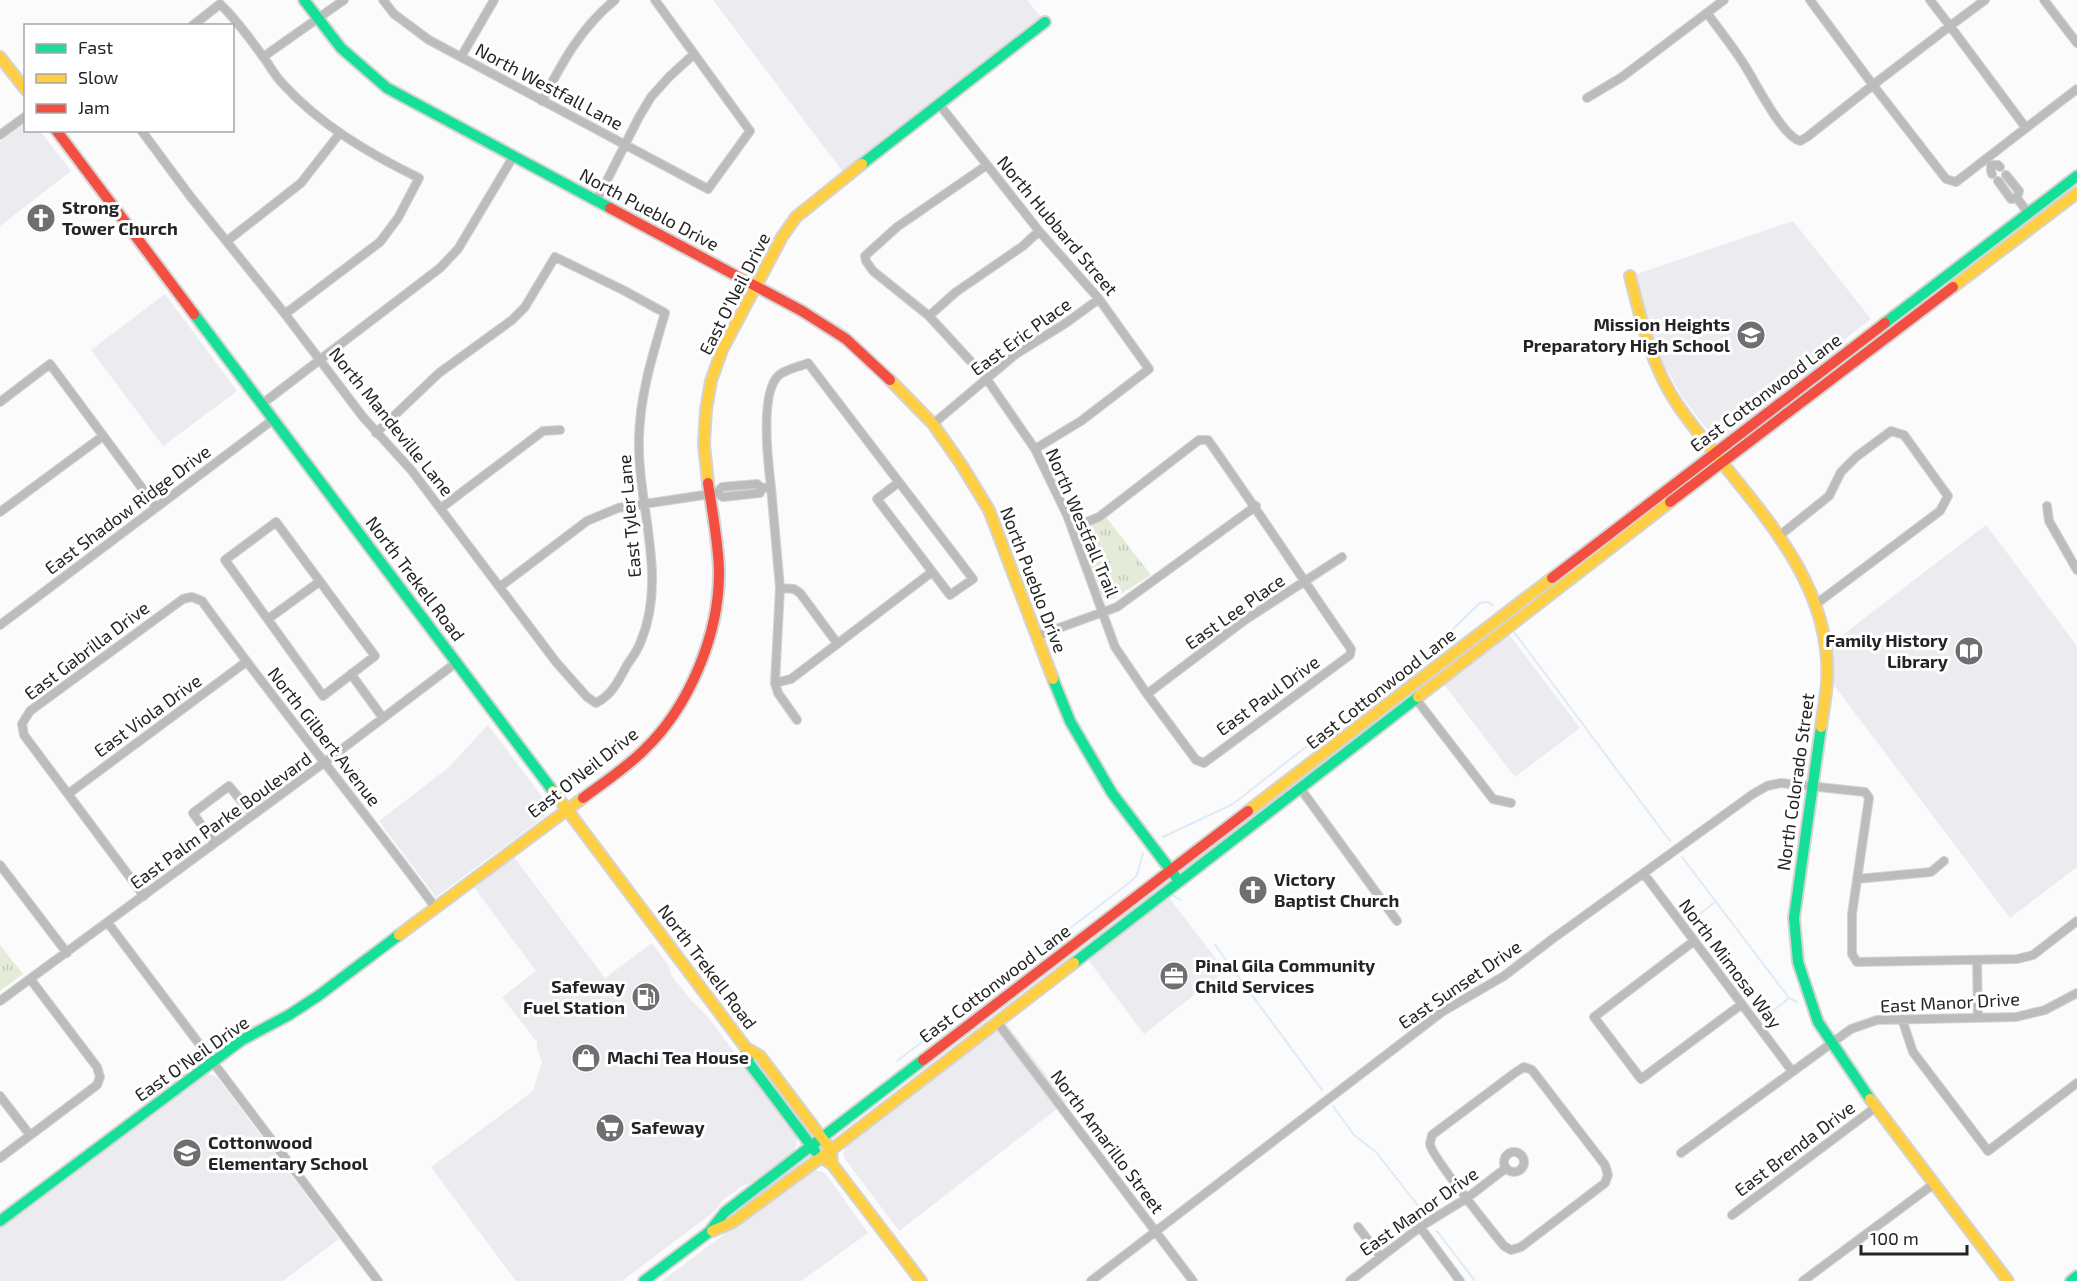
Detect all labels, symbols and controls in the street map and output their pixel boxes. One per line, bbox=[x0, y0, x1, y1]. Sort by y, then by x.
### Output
legend bbox=[24, 24, 234, 132]
text: Fast bbox=[78, 36, 113, 58]
street label: North Westfall Lane bbox=[472, 38, 627, 134]
text: Slow bbox=[78, 66, 119, 88]
text: Jam bbox=[78, 96, 110, 118]
street label: North Hubbard Street bbox=[993, 151, 1123, 300]
street label: North Pueblo Drive bbox=[576, 163, 723, 255]
place label: Strong Tower Church bbox=[62, 196, 178, 239]
church icon: Strong Tower Church bbox=[25, 202, 57, 234]
street label: East O'Neil Drive bbox=[694, 229, 774, 358]
street label: East Eric Place bbox=[966, 292, 1075, 380]
place label: Mission Heights Preparatory High School bbox=[1523, 313, 1730, 356]
school or university icon: Mission Heights Preparatory High School bbox=[1735, 319, 1767, 351]
street label: East Cottonwood Lane bbox=[1685, 328, 1845, 456]
street label: North Mandeville Lane bbox=[325, 343, 459, 500]
street label: East Shadow Ridge Drive bbox=[40, 440, 215, 579]
street label: North Westfall Trail bbox=[1042, 445, 1125, 601]
street label: East Tyler Lane bbox=[613, 454, 645, 578]
street label: North Pueblo Drive bbox=[996, 504, 1072, 656]
street label: North Trekell Road bbox=[362, 512, 470, 645]
street label: East Lee Place bbox=[1180, 569, 1289, 654]
street label: East Gabrilla Drive bbox=[20, 596, 153, 704]
street label: East Cottonwood Lane bbox=[1301, 623, 1460, 753]
place label: Family History Library bbox=[1825, 629, 1949, 672]
library icon: Family History Library bbox=[1953, 635, 1985, 667]
street label: East Paul Drive bbox=[1211, 650, 1323, 740]
street label: North Gilbert Avenue bbox=[264, 662, 386, 810]
street label: East Viola Drive bbox=[90, 669, 205, 761]
street label: North Colorado Street bbox=[1772, 691, 1818, 872]
street label: East O'Neil Drive bbox=[523, 722, 642, 822]
street label: East Palm Parke Boulevard bbox=[125, 747, 315, 893]
place label: Victory Baptist Church bbox=[1274, 868, 1399, 911]
church icon: Victory Baptist Church bbox=[1237, 874, 1269, 906]
street label: North Mimosa Way bbox=[1675, 894, 1787, 1033]
street label: North Trekell Road bbox=[654, 900, 762, 1033]
street label: East Cottonwood Lane bbox=[914, 919, 1074, 1047]
street label: East Sunset Drive bbox=[1394, 935, 1525, 1033]
place label: Pinal Gila Community Child Services bbox=[1195, 954, 1376, 997]
office icon: Pinal Gila Community Child Services bbox=[1158, 960, 1190, 992]
place label: Safeway Fuel Station bbox=[523, 975, 626, 1018]
fuel station icon: Safeway Fuel Station bbox=[630, 981, 662, 1013]
street label: East Manor Drive bbox=[1880, 987, 2020, 1017]
street label: East O'Neil Drive bbox=[130, 1011, 253, 1106]
shop icon: Machi Tea House bbox=[570, 1042, 602, 1074]
place label: Machi Tea House bbox=[607, 1046, 749, 1068]
street label: North Amarillo Street bbox=[1047, 1065, 1169, 1218]
street label: East Brenda Drive bbox=[1730, 1096, 1859, 1201]
supermarket icon: Safeway bbox=[594, 1112, 626, 1144]
place label: Safeway bbox=[631, 1116, 705, 1138]
place label: Cottonwood Elementary School bbox=[208, 1131, 368, 1174]
school or university icon: Cottonwood Elementary School bbox=[171, 1137, 203, 1169]
street label: East Manor Drive bbox=[1355, 1162, 1482, 1260]
scale bar bbox=[1861, 1218, 1968, 1256]
text: 100 m bbox=[1870, 1227, 1919, 1249]

